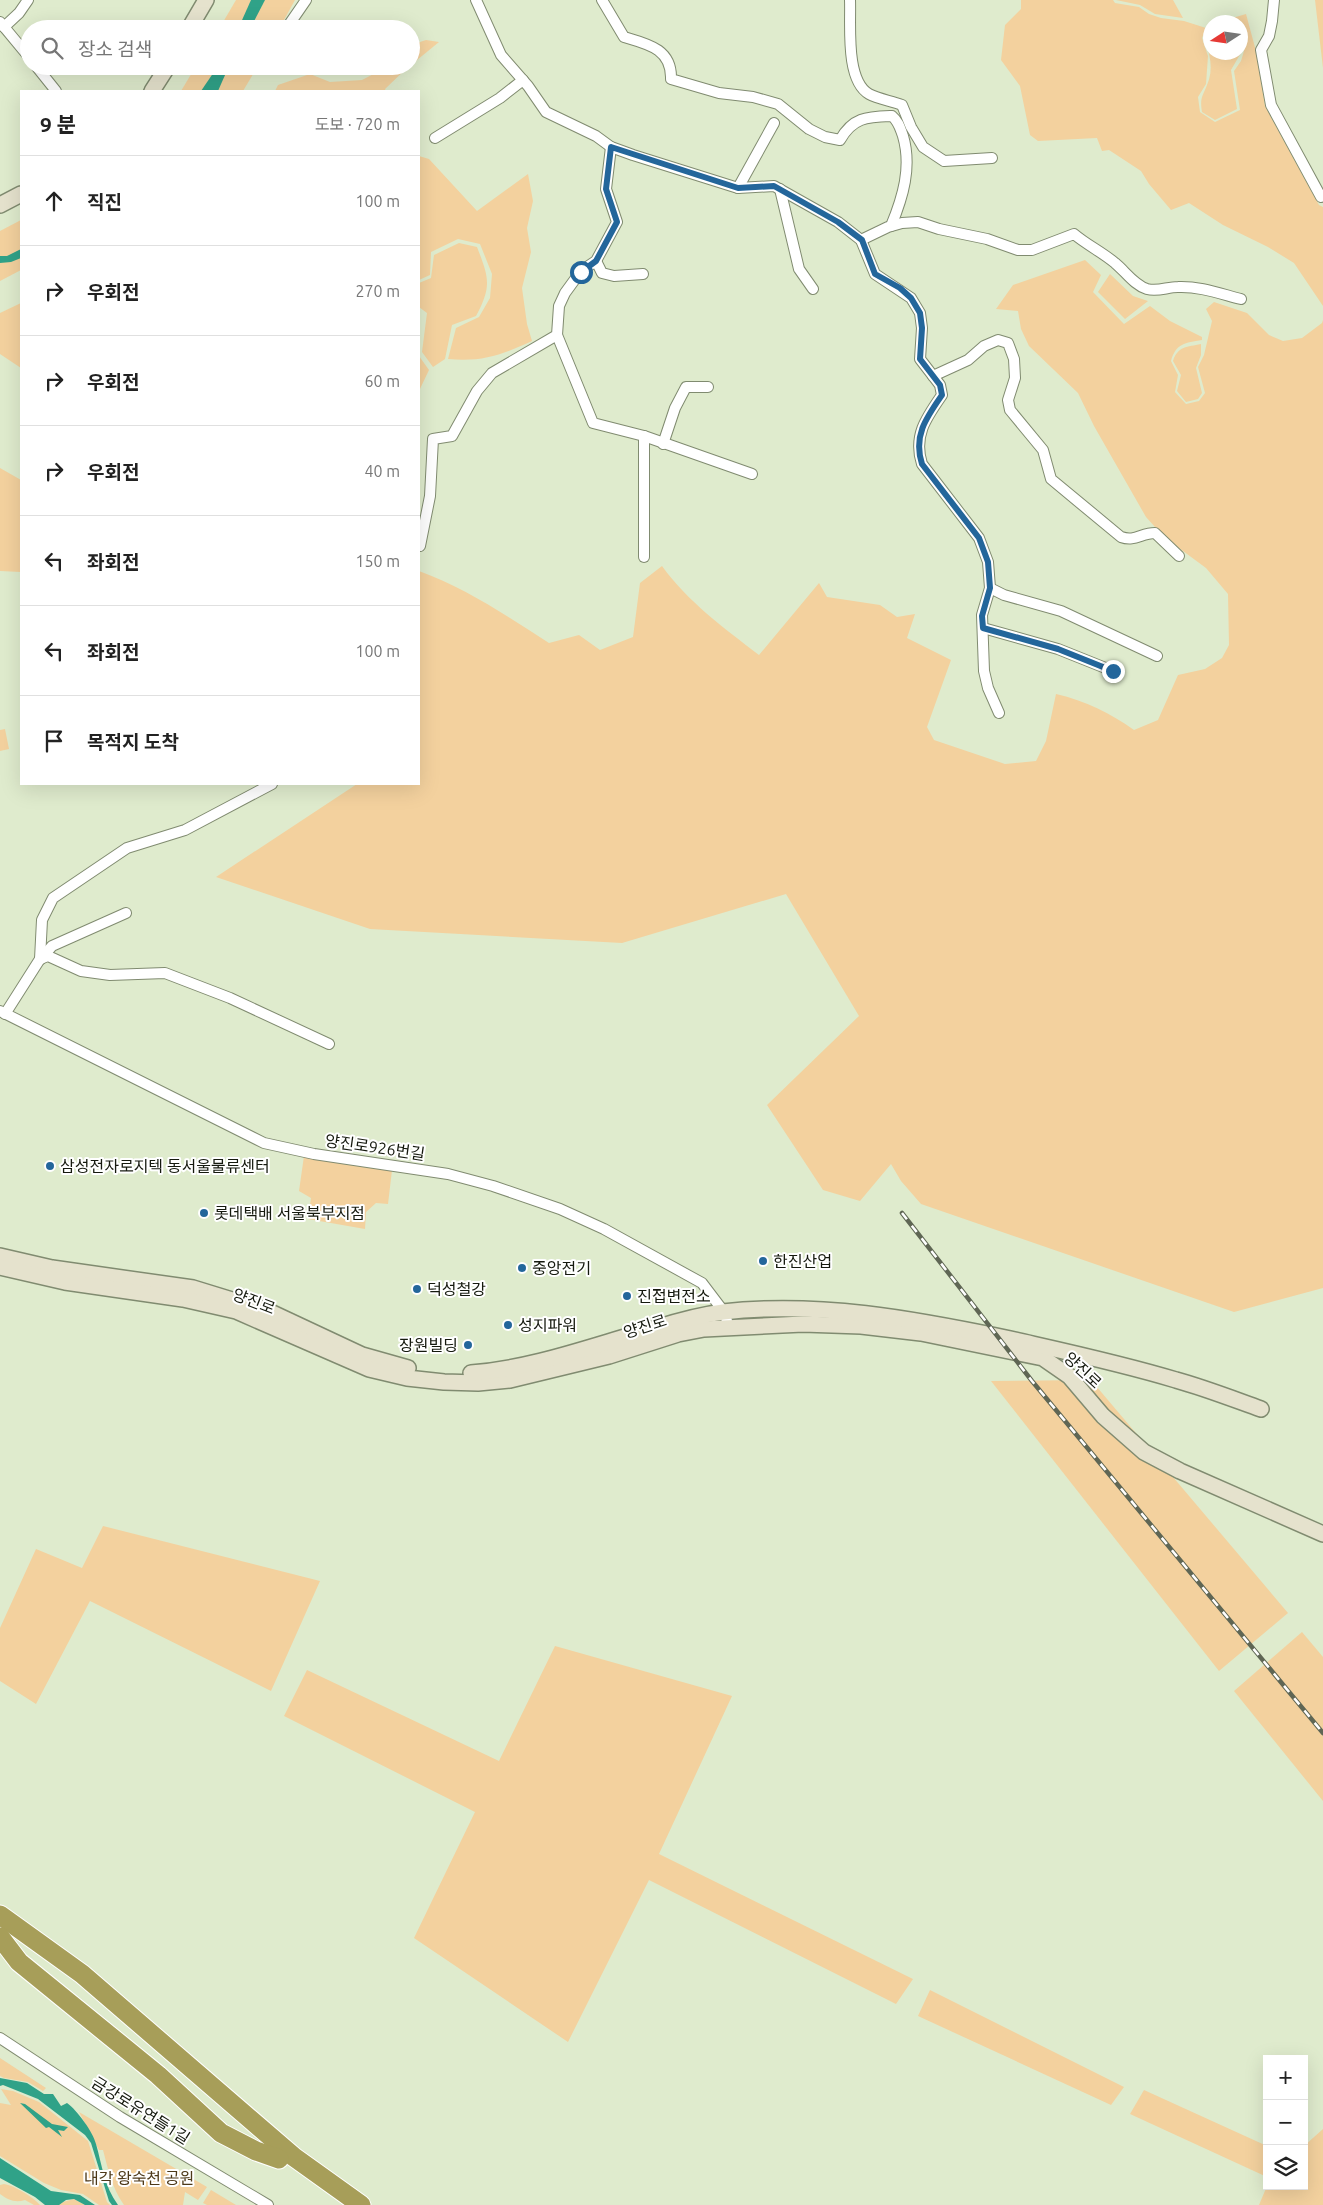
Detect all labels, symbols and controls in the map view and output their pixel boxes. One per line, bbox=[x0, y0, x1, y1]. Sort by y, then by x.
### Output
north arrow bbox=[1203, 15, 1248, 60]
search box bbox=[20, 20, 420, 75]
icon: search bbox=[38, 34, 66, 62]
text: 장소 검색 bbox=[78, 38, 152, 60]
text: 9 분 bbox=[40, 112, 76, 136]
text: 도보 · 720 m bbox=[315, 115, 400, 133]
icon: ahead bbox=[40, 187, 68, 215]
text: 직진 bbox=[87, 191, 122, 213]
text: 100 m bbox=[355, 192, 400, 210]
route start bbox=[570, 261, 593, 284]
icon: right bbox=[40, 277, 68, 305]
text: 우회전 bbox=[87, 281, 139, 303]
text: 270 m bbox=[355, 282, 400, 300]
icon: right bbox=[40, 367, 68, 395]
text: 우회전 bbox=[87, 371, 139, 393]
text: 60 m bbox=[364, 372, 400, 390]
icon: right bbox=[40, 457, 68, 485]
text: 우회전 bbox=[87, 461, 139, 483]
text: 40 m bbox=[364, 462, 400, 480]
icon: left bbox=[40, 547, 68, 575]
text: 좌회전 bbox=[87, 551, 139, 573]
text: 150 m bbox=[355, 552, 400, 570]
icon: left bbox=[40, 637, 68, 665]
text: 좌회전 bbox=[87, 641, 139, 663]
text: 100 m bbox=[355, 642, 400, 660]
route end bbox=[1102, 660, 1125, 683]
icon: arrive bbox=[40, 727, 68, 755]
text: 목적지 도착 bbox=[87, 731, 179, 753]
street label: 양진로926번길 bbox=[324, 1131, 426, 1163]
place label: 삼성전자로지텍 동서울물류센터 bbox=[60, 1157, 270, 1175]
marker: 삼성전자로지텍 동서울물류센터 bbox=[44, 1160, 56, 1172]
place label: 롯데택배 서울북부지점 bbox=[214, 1204, 365, 1222]
marker: 롯데택배 서울북부지점 bbox=[198, 1207, 210, 1219]
place label: 한진산업 bbox=[773, 1252, 832, 1270]
marker: 한진산업 bbox=[757, 1255, 769, 1267]
place label: 중앙전기 bbox=[532, 1259, 591, 1277]
marker: 중앙전기 bbox=[516, 1262, 528, 1274]
place label: 덕성철강 bbox=[427, 1280, 486, 1298]
marker: 덕성철강 bbox=[411, 1283, 423, 1295]
street label: 양진로 bbox=[230, 1285, 278, 1317]
place label: 진접변전소 bbox=[637, 1287, 711, 1305]
marker: 진접변전소 bbox=[621, 1290, 633, 1302]
street label: 양진로 bbox=[621, 1311, 669, 1341]
place label: 성지파워 bbox=[518, 1316, 577, 1334]
marker: 성지파워 bbox=[502, 1319, 514, 1331]
place label: 장원빌딩 bbox=[399, 1336, 458, 1354]
marker: 장원빌딩 bbox=[462, 1339, 474, 1351]
street label: 양진로 bbox=[1061, 1348, 1105, 1392]
map controls bbox=[1263, 2055, 1308, 2190]
button: + bbox=[1263, 2055, 1308, 2100]
street label: 금강로유연들1길 bbox=[89, 2073, 193, 2147]
button: − bbox=[1263, 2100, 1308, 2145]
button: layers bbox=[1263, 2145, 1308, 2190]
park label: 내각 왕숙천 공원 bbox=[84, 2169, 194, 2187]

